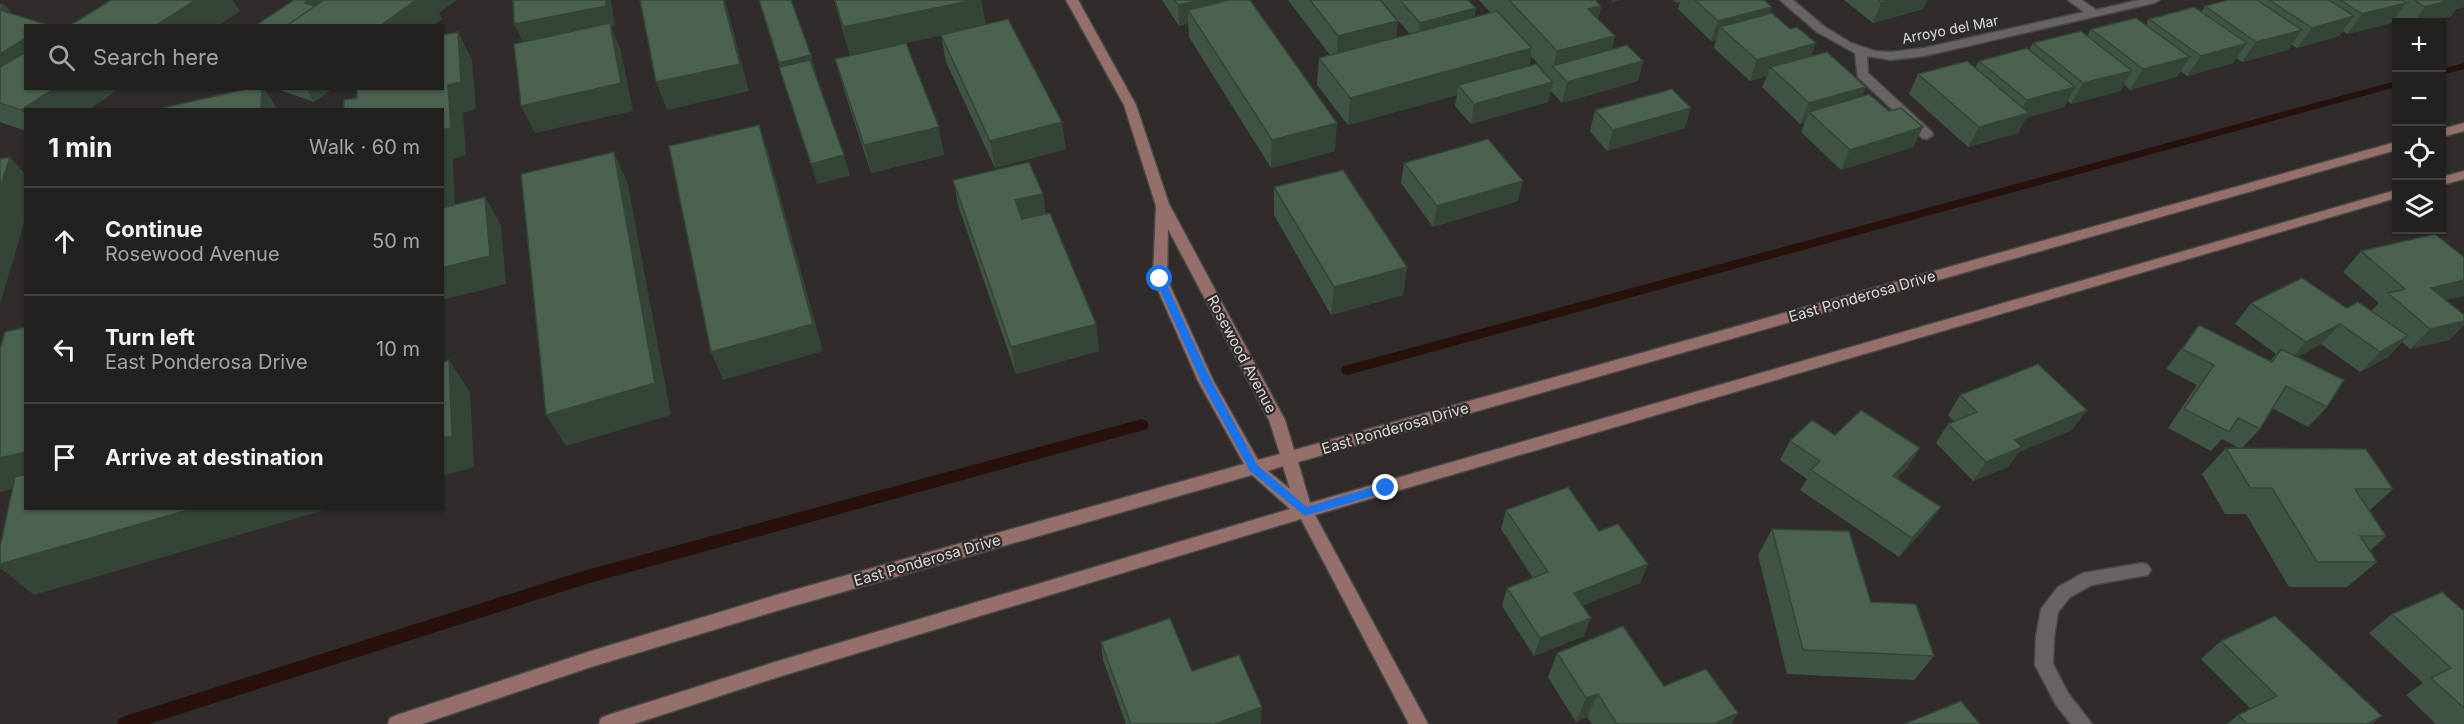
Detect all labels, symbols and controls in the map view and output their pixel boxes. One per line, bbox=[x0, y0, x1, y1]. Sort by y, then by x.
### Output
street label: Arroyo del Mar bbox=[1900, 11, 2000, 47]
map controls bbox=[2392, 18, 2446, 234]
button: + bbox=[2392, 18, 2446, 72]
search box bbox=[24, 24, 444, 90]
icon: search bbox=[45, 41, 78, 74]
text: Search here bbox=[93, 44, 219, 70]
button: − bbox=[2392, 72, 2446, 126]
button: locate bbox=[2392, 126, 2446, 180]
text: 1 min bbox=[48, 132, 112, 163]
text: Walk · 60 m bbox=[309, 135, 420, 159]
button: layers bbox=[2392, 180, 2446, 234]
text: Continue bbox=[105, 216, 203, 242]
icon: ahead bbox=[48, 225, 81, 258]
text: 50 m bbox=[372, 229, 420, 253]
text: Rosewood Avenue bbox=[105, 242, 280, 266]
route start bbox=[1146, 265, 1172, 291]
street label: East Ponderosa Drive bbox=[1786, 266, 1938, 326]
street label: Rosewood Avenue bbox=[1203, 292, 1281, 416]
text: Turn left bbox=[105, 324, 195, 350]
icon: left bbox=[48, 333, 81, 366]
text: 10 m bbox=[376, 337, 420, 361]
text: East Ponderosa Drive bbox=[105, 350, 308, 374]
street label: East Ponderosa Drive bbox=[1319, 398, 1471, 458]
icon: arrive bbox=[48, 441, 81, 474]
text: Arrive at destination bbox=[105, 444, 324, 470]
route end bbox=[1372, 474, 1398, 500]
street label: East Ponderosa Drive bbox=[851, 530, 1003, 590]

